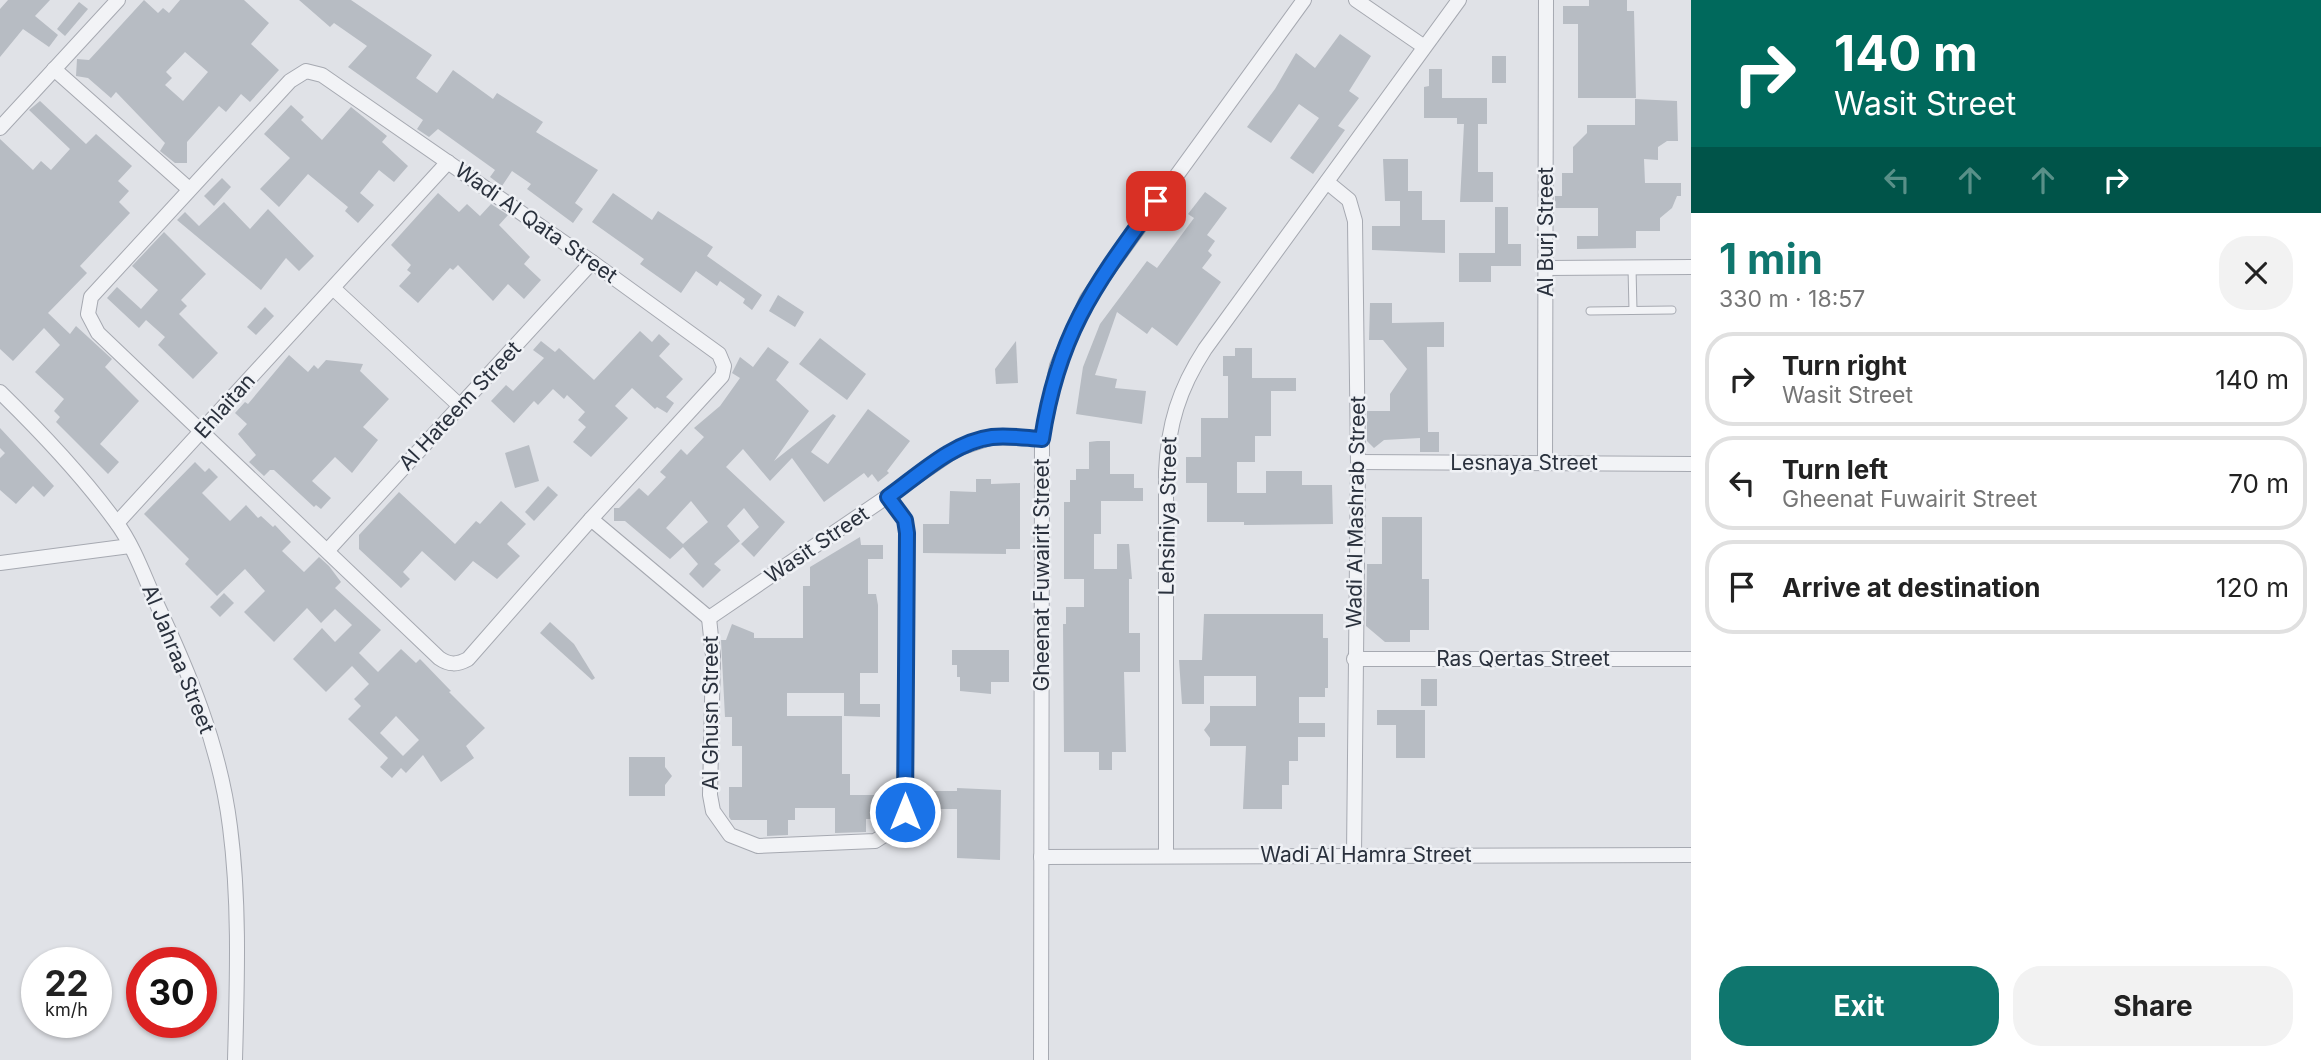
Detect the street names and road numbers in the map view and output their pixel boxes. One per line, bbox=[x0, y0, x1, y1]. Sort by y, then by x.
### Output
street label: Wadi Al Qata Street bbox=[450, 157, 622, 288]
street label: Al Burj Street bbox=[1533, 167, 1558, 297]
street label: Al Hateem Street bbox=[393, 336, 526, 475]
street label: Ehlaitan bbox=[189, 368, 260, 443]
street label: Wadi Al Mashrab Street bbox=[1341, 395, 1370, 629]
street label: Lehsiniya Street bbox=[1154, 436, 1181, 596]
street label: Lesnaya Street bbox=[1450, 450, 1598, 475]
street label: Gheenat Fuwairit Street bbox=[1029, 458, 1054, 692]
street label: Wasit Street bbox=[760, 501, 873, 588]
street label: Al Jahraa Street bbox=[137, 581, 220, 737]
street label: Al Ghusn Street bbox=[698, 636, 723, 790]
street label: Ras Qertas Street bbox=[1436, 646, 1610, 671]
street label: Wadi Al Hamra Street bbox=[1260, 842, 1472, 867]

